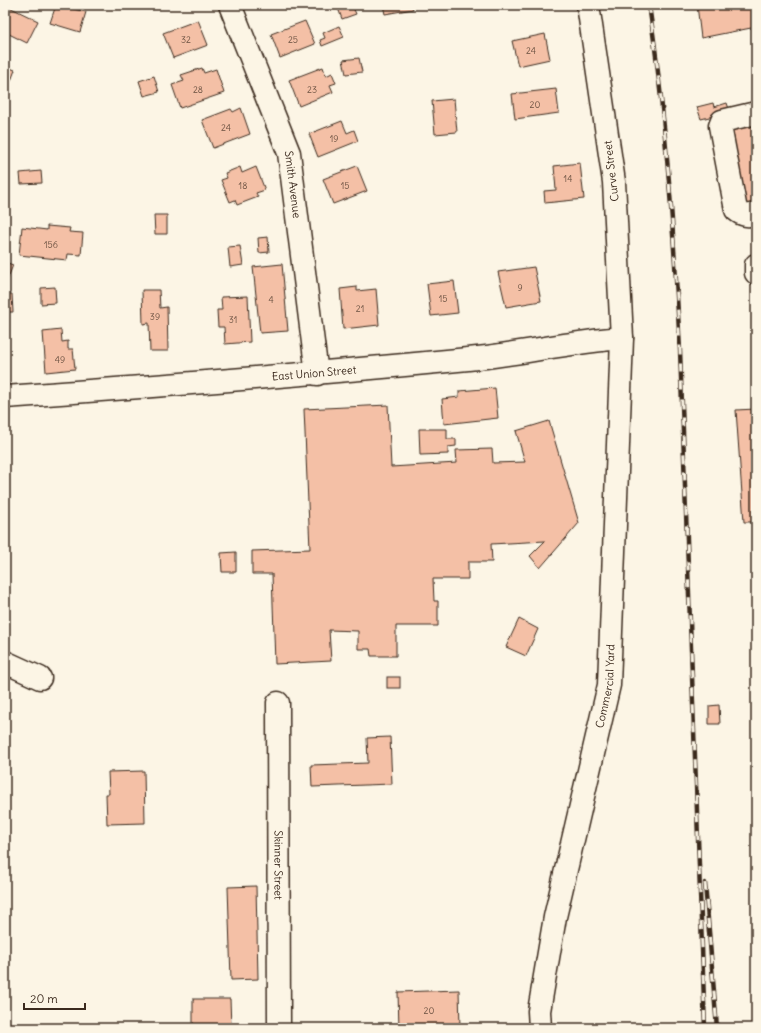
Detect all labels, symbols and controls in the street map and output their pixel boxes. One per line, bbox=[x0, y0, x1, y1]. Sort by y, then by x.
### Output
house number: 32 bbox=[181, 34, 191, 45]
house number: 25 bbox=[288, 34, 298, 45]
house number: 24 bbox=[526, 45, 536, 56]
house number: 28 bbox=[193, 84, 203, 95]
house number: 23 bbox=[307, 84, 317, 95]
house number: 20 bbox=[530, 99, 541, 110]
house number: 24 bbox=[221, 122, 231, 133]
house number: 19 bbox=[330, 133, 338, 144]
street label: Curve Street bbox=[600, 139, 622, 202]
street label: Smith Avenue bbox=[282, 150, 304, 219]
house number: 14 bbox=[564, 173, 572, 184]
house number: 18 bbox=[239, 180, 247, 191]
house number: 15 bbox=[341, 180, 349, 191]
house number: 156 bbox=[44, 239, 58, 250]
house number: 9 bbox=[517, 282, 523, 293]
house number: 15 bbox=[439, 293, 447, 304]
house number: 4 bbox=[268, 294, 274, 305]
house number: 21 bbox=[356, 303, 364, 314]
house number: 39 bbox=[150, 311, 160, 322]
house number: 31 bbox=[229, 314, 237, 325]
house number: 49 bbox=[55, 354, 65, 365]
street label: East Union Street bbox=[271, 362, 357, 384]
street label: Commercial Yard bbox=[592, 643, 618, 729]
street label: Skinner Street bbox=[271, 830, 286, 900]
scale bar bbox=[24, 985, 85, 1011]
text: 20 m bbox=[30, 991, 58, 1006]
house number: 20 bbox=[424, 1005, 435, 1016]

